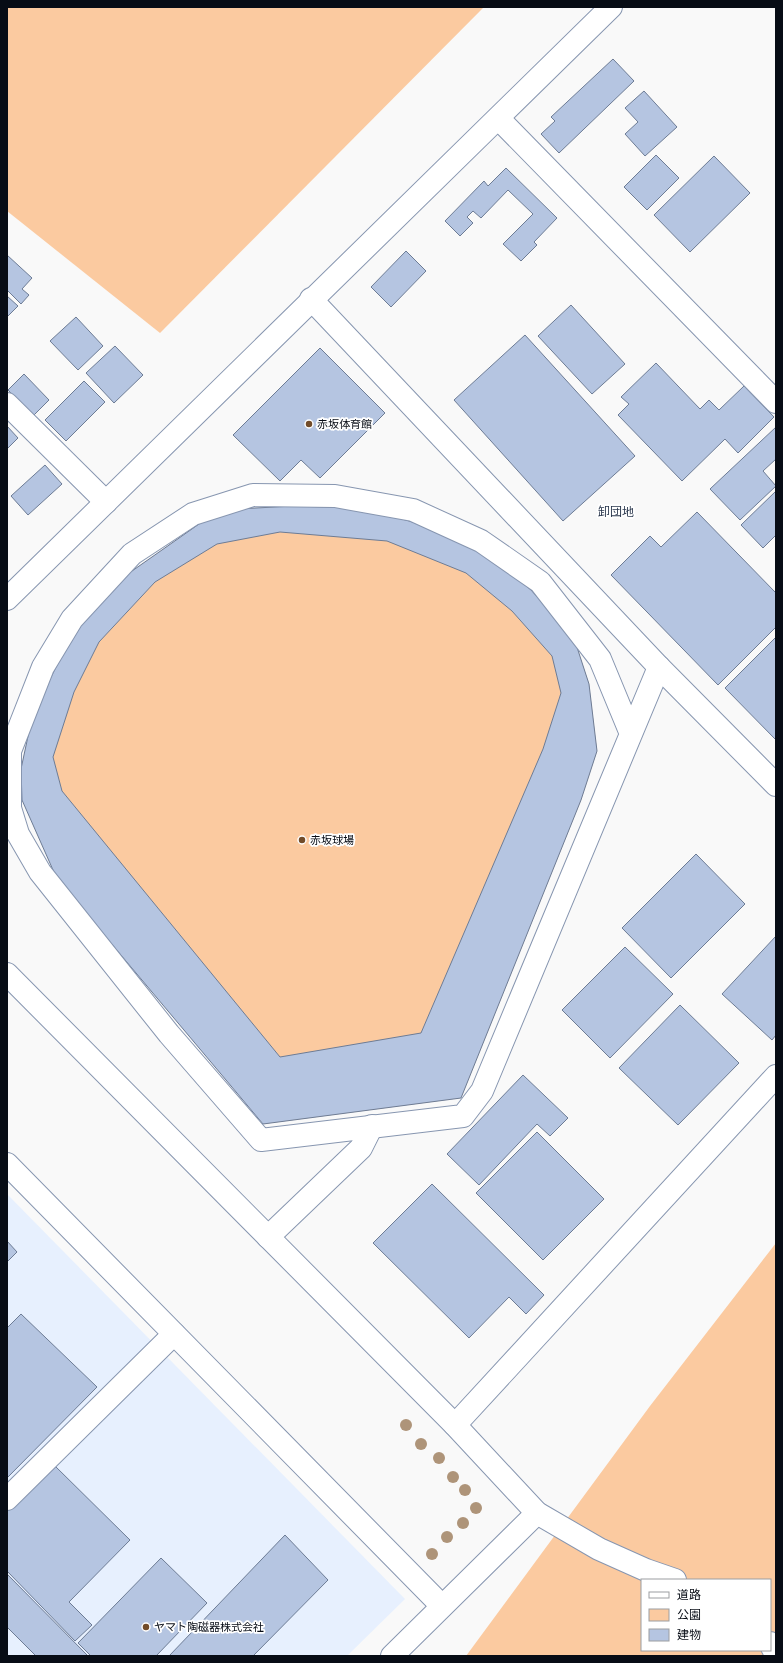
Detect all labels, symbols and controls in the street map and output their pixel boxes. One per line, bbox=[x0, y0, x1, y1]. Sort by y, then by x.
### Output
place label: 赤坂体育館 bbox=[317, 417, 372, 431]
marker: 赤坂体育館 bbox=[304, 419, 314, 429]
district label: 卸団地 bbox=[598, 504, 634, 519]
place label: 赤坂球場 bbox=[310, 833, 354, 847]
marker: 赤坂球場 bbox=[297, 835, 307, 845]
legend bbox=[641, 1579, 771, 1651]
text: 道路 bbox=[677, 1587, 701, 1602]
text: 公園 bbox=[677, 1607, 701, 1622]
place label: ヤマト陶磁器株式会社 bbox=[154, 1620, 264, 1634]
marker: ヤマト陶磁器株式会社 bbox=[141, 1622, 151, 1632]
text: 建物 bbox=[677, 1627, 701, 1642]

